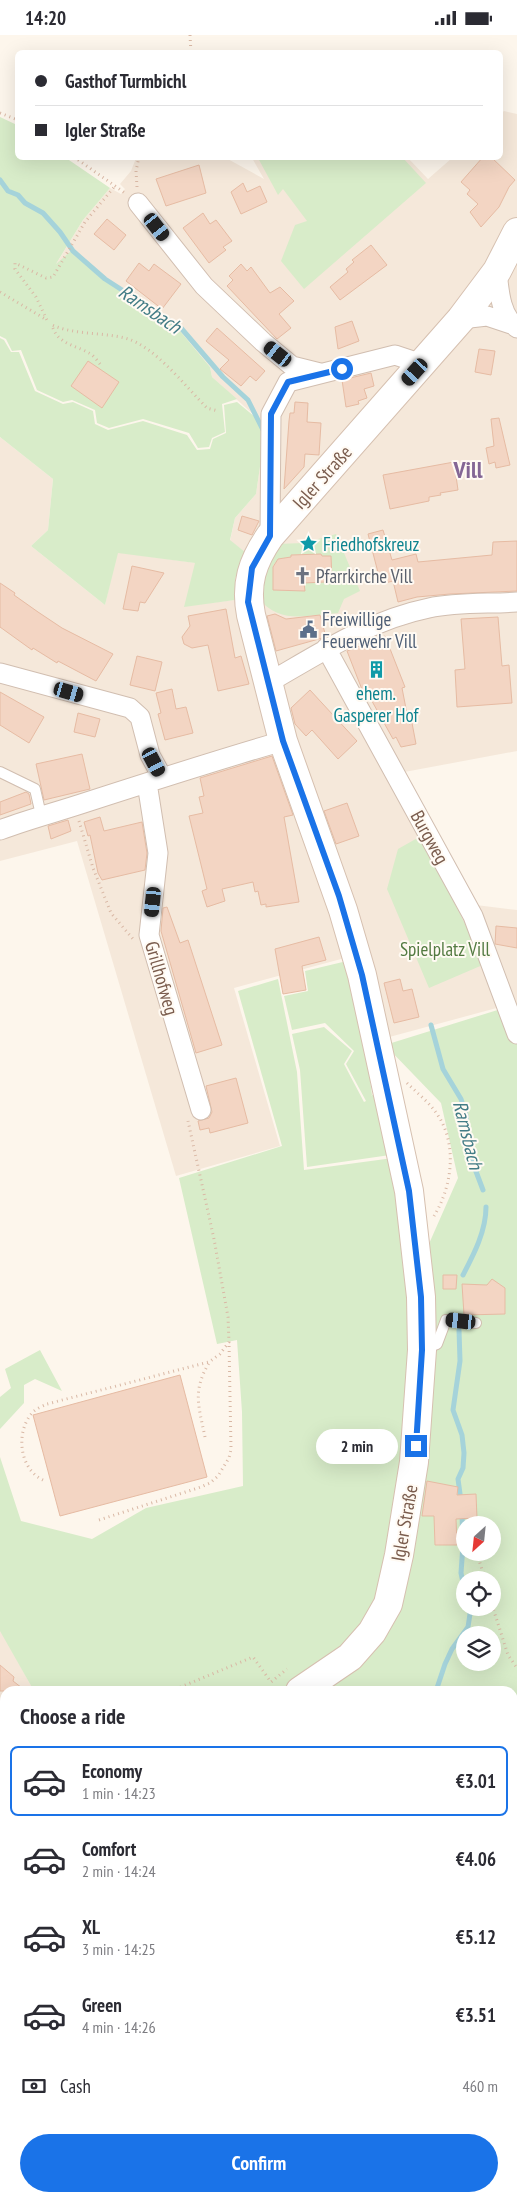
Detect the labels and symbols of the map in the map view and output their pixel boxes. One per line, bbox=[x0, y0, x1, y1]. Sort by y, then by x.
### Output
car bbox=[141, 211, 172, 243]
water label: Ramsbach bbox=[114, 279, 187, 340]
car bbox=[261, 339, 294, 369]
car bbox=[399, 356, 430, 388]
route start bbox=[331, 358, 353, 380]
street label: Igler Straße bbox=[287, 440, 357, 514]
district label: Vill bbox=[452, 454, 483, 485]
place label: Friedhofskreuz bbox=[323, 532, 420, 556]
place icon: Friedhofskreuz bbox=[299, 534, 319, 554]
place label: Pfarrkirche Vill bbox=[316, 564, 413, 588]
church icon: Pfarrkirche Vill bbox=[292, 566, 312, 586]
place label: Freiwillige Feuerwehr Vill bbox=[322, 607, 417, 653]
public building icon: Freiwillige Feuerwehr Vill bbox=[298, 620, 318, 640]
building icon: ehem. Gasperer Hof bbox=[366, 660, 386, 680]
car bbox=[52, 681, 85, 703]
place label: ehem. Gasperer Hof bbox=[334, 681, 420, 727]
car bbox=[140, 745, 167, 779]
street label: Burgweg bbox=[406, 806, 454, 868]
car bbox=[143, 886, 162, 918]
park label: Spielplatz Vill bbox=[400, 937, 491, 961]
street label: Grillhofweg bbox=[140, 938, 184, 1018]
water label: Ramsbach bbox=[447, 1098, 489, 1173]
car bbox=[445, 1312, 476, 1330]
callout: 2 min bbox=[316, 1429, 398, 1463]
route end bbox=[405, 1435, 427, 1457]
street label: Igler Straße bbox=[385, 1483, 423, 1563]
north arrow bbox=[456, 1516, 501, 1561]

